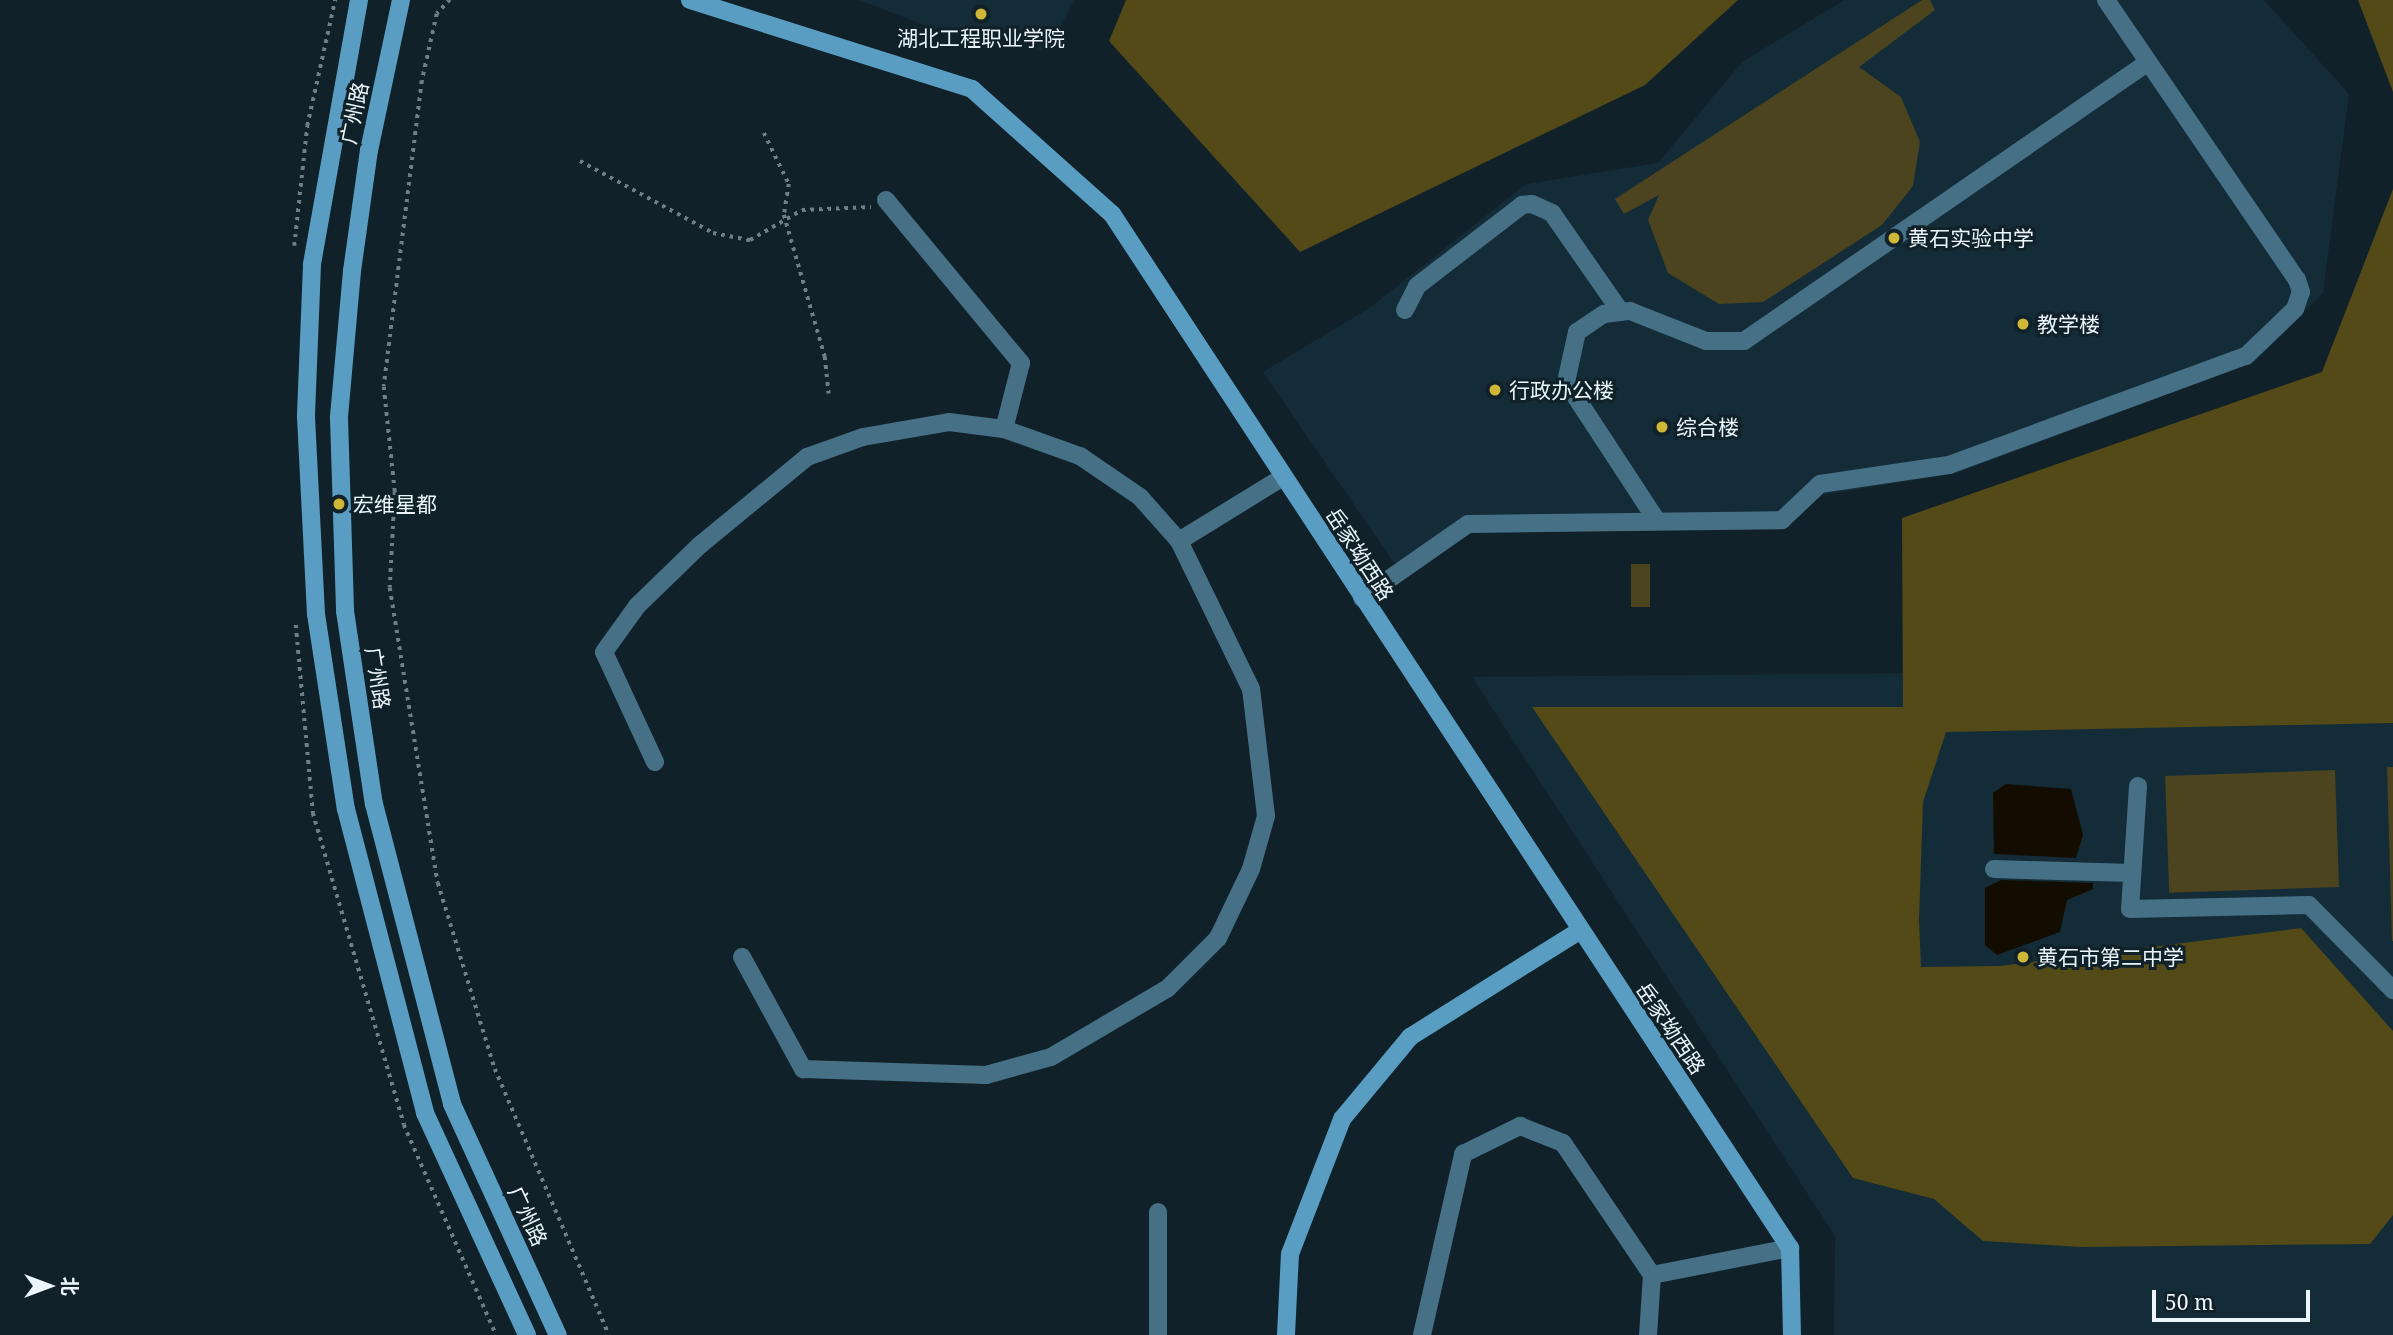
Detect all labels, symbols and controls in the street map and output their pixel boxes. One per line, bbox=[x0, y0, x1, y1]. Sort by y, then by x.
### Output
marker: 湖北工程职业学院 bbox=[973, 6, 989, 22]
place label: 湖北工程职业学院 bbox=[897, 25, 1065, 51]
street label: 广州路 bbox=[335, 80, 373, 146]
place label: 黄石实验中学 bbox=[1908, 225, 2034, 251]
marker: 黄石实验中学 bbox=[1886, 230, 1902, 246]
place label: 教学楼 bbox=[2037, 311, 2100, 337]
marker: 教学楼 bbox=[2015, 316, 2031, 332]
place label: 行政办公楼 bbox=[1509, 377, 1614, 403]
marker: 行政办公楼 bbox=[1487, 382, 1503, 398]
place label: 综合楼 bbox=[1676, 414, 1739, 440]
marker: 综合楼 bbox=[1654, 419, 1670, 435]
place label: 宏维星都 bbox=[353, 491, 437, 517]
marker: 宏维星都 bbox=[331, 496, 347, 512]
street label: 岳家坳西路 bbox=[1321, 503, 1399, 605]
street label: 广州路 bbox=[361, 645, 395, 711]
place label: 黄石市第二中学 bbox=[2037, 944, 2184, 970]
marker: 黄石市第二中学 bbox=[2015, 949, 2031, 965]
street label: 岳家坳西路 bbox=[1631, 977, 1711, 1079]
street label: 广州路 bbox=[503, 1182, 553, 1250]
north arrow bbox=[14, 1251, 84, 1321]
text: 北 bbox=[57, 1276, 83, 1296]
scale bar bbox=[2155, 1276, 2312, 1320]
text: 50 m bbox=[2165, 1288, 2214, 1316]

